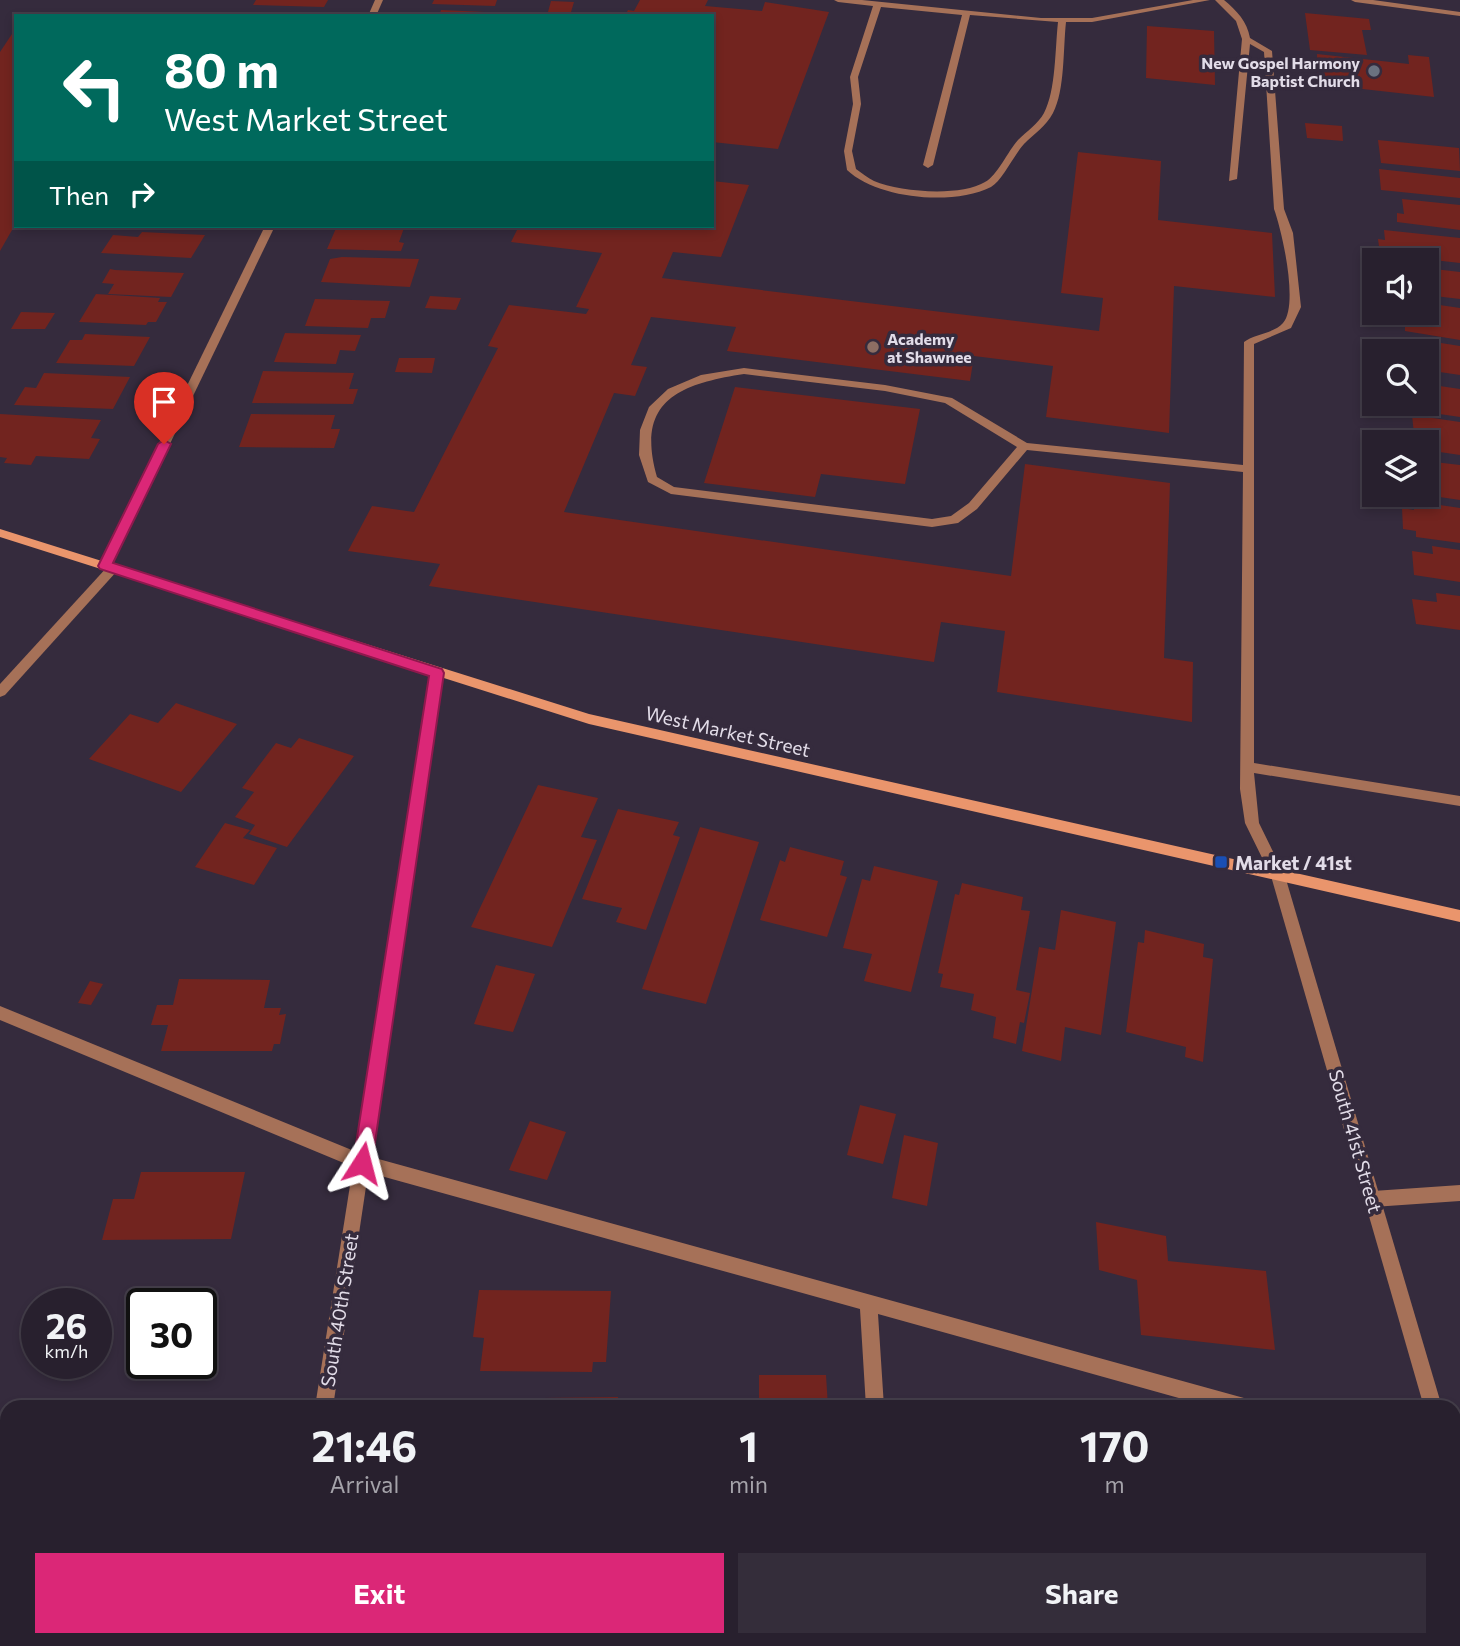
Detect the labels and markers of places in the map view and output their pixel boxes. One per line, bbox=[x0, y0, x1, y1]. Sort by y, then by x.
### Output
place label: New Gospel Harmony Baptist Church bbox=[1201, 53, 1360, 90]
marker: New Gospel Harmony Baptist Church bbox=[1366, 63, 1382, 79]
place label: Academy at Shawnee bbox=[887, 329, 972, 366]
marker: Academy at Shawnee bbox=[865, 339, 881, 355]
pin bbox=[134, 372, 194, 444]
place label: Market / 41st bbox=[1235, 851, 1352, 874]
marker: Market / 41st bbox=[1213, 854, 1229, 870]

